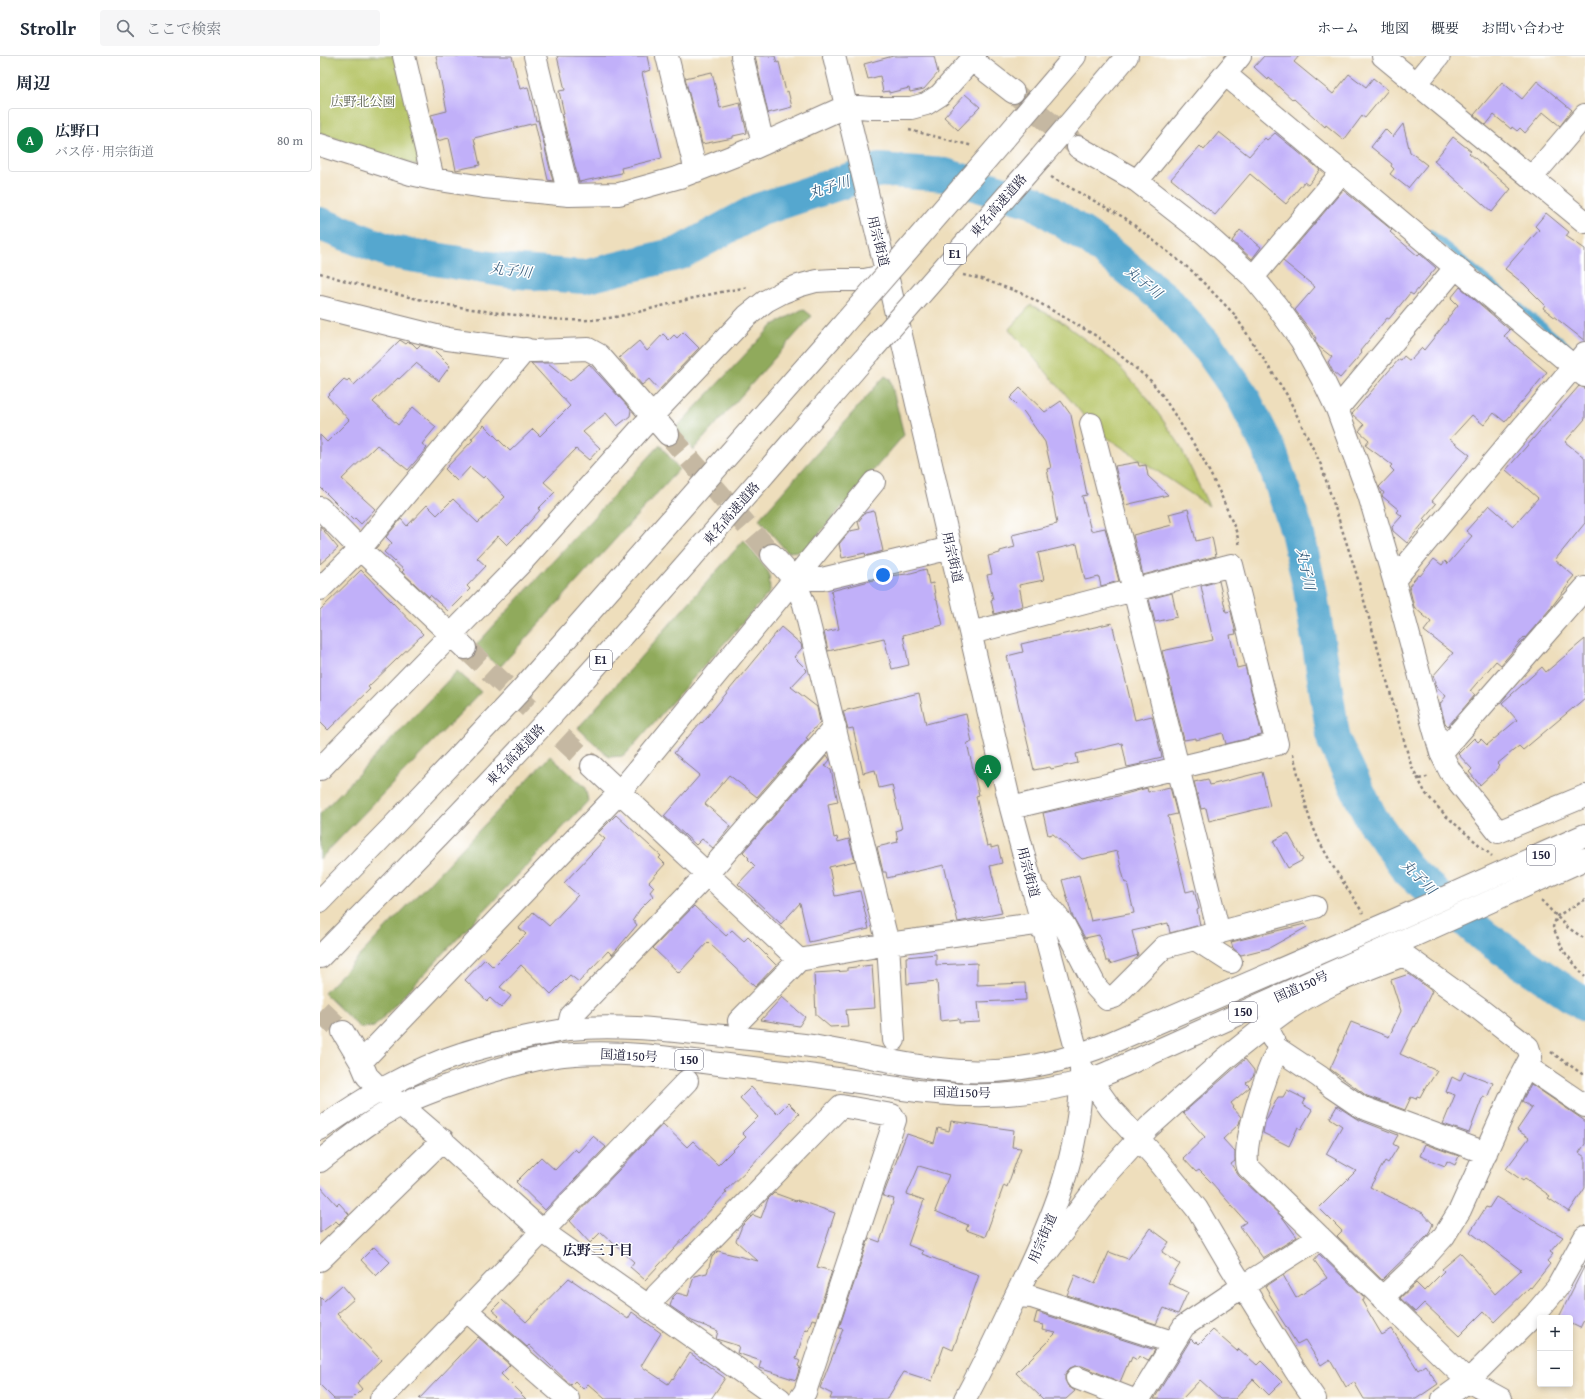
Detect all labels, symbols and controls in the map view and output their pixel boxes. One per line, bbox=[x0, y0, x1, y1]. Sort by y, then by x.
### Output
search box bbox=[100, 10, 380, 46]
text: Strollr bbox=[20, 14, 76, 42]
icon: search bbox=[114, 17, 136, 39]
text: ここで検索 bbox=[146, 18, 221, 39]
text: ホーム bbox=[1317, 18, 1359, 38]
text: 地図 bbox=[1381, 18, 1409, 38]
text: 概要 bbox=[1431, 18, 1459, 38]
text: お問い合わせ bbox=[1481, 18, 1565, 38]
text: 周辺 bbox=[16, 70, 50, 95]
park label: 広野北公園 bbox=[330, 92, 396, 111]
text: 広野口 bbox=[55, 120, 100, 141]
text: A bbox=[26, 131, 34, 150]
text: 80 m bbox=[277, 131, 303, 150]
text: バス停 · 用宗街道 bbox=[55, 142, 154, 161]
water label: 丸子川 bbox=[806, 170, 854, 203]
street label: 東名高速道路 bbox=[966, 170, 1031, 241]
street label: 用宗街道 bbox=[863, 214, 894, 269]
road number: E1 bbox=[944, 244, 966, 264]
water label: 丸子川 bbox=[489, 258, 535, 283]
water label: 丸子川 bbox=[1121, 261, 1168, 304]
street label: 東名高速道路 bbox=[699, 478, 764, 549]
street label: 用宗街道 bbox=[937, 530, 968, 585]
water label: 丸子川 bbox=[1292, 546, 1321, 594]
your location bbox=[873, 565, 893, 585]
road number: E1 bbox=[590, 650, 612, 670]
street label: 東名高速道路 bbox=[482, 719, 549, 789]
pin: A bbox=[975, 755, 1001, 788]
street label: 用宗街道 bbox=[1013, 845, 1044, 900]
road number: 150 bbox=[1527, 845, 1555, 865]
water label: 丸子川 bbox=[1397, 855, 1442, 900]
street label: 国道150号 bbox=[1271, 966, 1331, 1007]
road number: 150 bbox=[1229, 1002, 1257, 1022]
street label: 国道150号 bbox=[600, 1045, 658, 1066]
road number: 150 bbox=[675, 1050, 703, 1070]
street label: 国道150号 bbox=[933, 1082, 991, 1103]
street label: 用宗街道 bbox=[1024, 1211, 1061, 1266]
district label: 広野三丁目 bbox=[563, 1240, 633, 1260]
map controls bbox=[1537, 1315, 1573, 1387]
button: + bbox=[1537, 1315, 1573, 1351]
button: − bbox=[1537, 1351, 1573, 1387]

